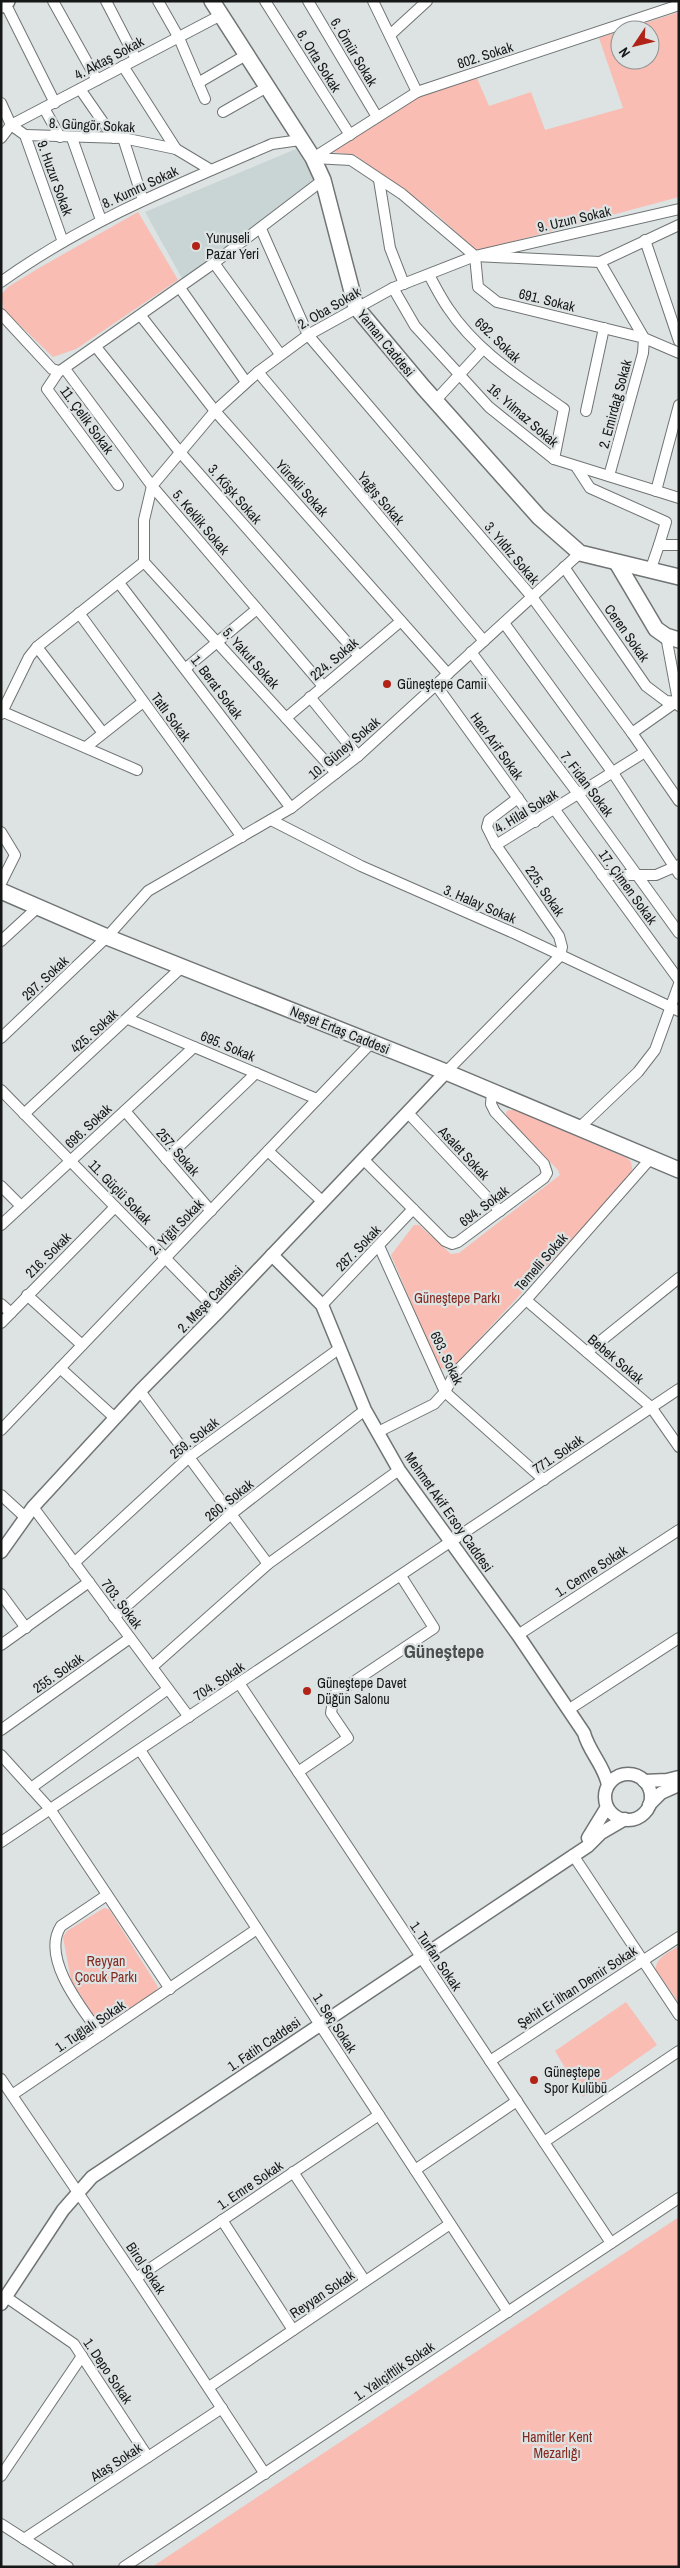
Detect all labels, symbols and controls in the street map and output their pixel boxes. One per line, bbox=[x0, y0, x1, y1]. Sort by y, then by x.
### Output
street label: 6. Ömür Sokak bbox=[327, 15, 382, 90]
north arrow bbox=[610, 20, 660, 70]
street label: 6. Orta Sokak bbox=[293, 26, 345, 96]
street label: 4. Aktaş Sokak bbox=[71, 32, 147, 84]
street label: 802. Sokak bbox=[455, 37, 515, 72]
text: N bbox=[615, 44, 634, 61]
street label: 8. Güngör Sokak bbox=[49, 114, 136, 136]
street label: 9. Huzur Sokak bbox=[33, 138, 77, 218]
street label: 8. Kumru Sokak bbox=[99, 161, 181, 212]
street label: 9. Uzun Sokak bbox=[536, 202, 613, 236]
place label: Yunuseli Pazar Yeri bbox=[206, 229, 259, 263]
marker: Yunuseli Pazar Yeri bbox=[190, 240, 202, 252]
street label: 2. Oba Sokak bbox=[294, 283, 364, 333]
street label: 691. Sokak bbox=[517, 284, 577, 316]
street label: Yaman Caddesi bbox=[353, 306, 419, 380]
street label: 692. Sokak bbox=[471, 314, 525, 367]
street label: 2. Emirdağ Sokak bbox=[594, 357, 636, 450]
street label: 16. Yılmaz Sokak bbox=[484, 379, 563, 451]
street label: 11. Çelik Sokak bbox=[56, 383, 118, 458]
street label: Yürekli Sokak bbox=[272, 456, 332, 520]
street label: 3. Köşk Sokak bbox=[204, 460, 266, 528]
street label: Yağış Sokak bbox=[354, 468, 409, 528]
street label: 5. Keklik Sokak bbox=[169, 486, 233, 558]
street label: 3. Yıldız Sokak bbox=[481, 518, 543, 588]
street label: Ceren Sokak bbox=[601, 601, 654, 666]
street label: 5. Yakut Sokak bbox=[219, 624, 283, 693]
street label: 224. Sokak bbox=[306, 633, 362, 684]
street label: 1. Berat Sokak bbox=[187, 652, 247, 723]
place label: Güneştepe Camii bbox=[397, 675, 487, 693]
marker: Güneştepe Camii bbox=[381, 678, 393, 690]
street label: Tatlı Sokak bbox=[147, 689, 195, 745]
street label: Hacı Arif Sokak bbox=[466, 709, 528, 784]
street label: 10. Güney Sokak bbox=[304, 713, 384, 783]
street label: 7. Fidan Sokak bbox=[557, 748, 618, 820]
street label: 4. Hilal Sokak bbox=[491, 785, 561, 837]
street label: 17. Çimen Sokak bbox=[595, 846, 661, 928]
street label: 225. Sokak bbox=[521, 862, 569, 920]
street label: 3. Halay Sokak bbox=[441, 881, 519, 927]
street label: 297. Sokak bbox=[18, 952, 72, 1004]
street label: Neşet Ertaş Caddesi bbox=[288, 1002, 392, 1058]
street label: 425. Sokak bbox=[67, 1005, 122, 1057]
street label: 695. Sokak bbox=[198, 1026, 258, 1066]
street label: 696. Sokak bbox=[61, 1100, 115, 1152]
street label: Asalet Sokak bbox=[434, 1122, 494, 1184]
street label: 257. Sokak bbox=[152, 1124, 204, 1180]
street label: 11. Güçlü Sokak bbox=[85, 1156, 156, 1228]
street label: 694. Sokak bbox=[456, 1181, 513, 1230]
street label: 2. Yiğit Sokak bbox=[145, 1195, 207, 1259]
street label: 287. Sokak bbox=[332, 1221, 385, 1275]
street label: 216. Sokak bbox=[21, 1228, 75, 1282]
street label: Temelli Sokak bbox=[511, 1229, 571, 1295]
street label: 2. Meşe Caddesi bbox=[173, 1262, 247, 1336]
park label: Güneştepe Parkı bbox=[414, 1289, 500, 1307]
street label: 693. Sokak bbox=[426, 1328, 468, 1388]
street label: Bebek Sokak bbox=[584, 1330, 648, 1388]
street label: 259. Sokak bbox=[166, 1413, 222, 1463]
street label: 771. Sokak bbox=[529, 1430, 587, 1478]
street label: Mehmet Akif Ersoy Caddesi bbox=[401, 1449, 497, 1575]
street label: 260. Sokak bbox=[201, 1475, 257, 1525]
street label: 1. Cemre Sokak bbox=[552, 1541, 631, 1601]
street label: 703. Sokak bbox=[98, 1576, 147, 1633]
district label: Güneştepe bbox=[404, 1638, 485, 1664]
street label: 255. Sokak bbox=[29, 1649, 87, 1697]
street label: 704. Sokak bbox=[190, 1657, 248, 1705]
place label: Güneştepe Davet Düğün Salonu bbox=[317, 1674, 406, 1708]
marker: Güneştepe Davet Düğün Salonu bbox=[301, 1685, 313, 1697]
street label: 1. Turfan Sokak bbox=[406, 1918, 466, 1994]
street label: Şehit Er İlhan Demir Sokak bbox=[514, 1941, 640, 2032]
park label: Reyyan Çocuk Parkı bbox=[75, 1952, 137, 1986]
street label: 1. Seç Sokak bbox=[309, 1990, 361, 2056]
street label: 1. Tuğlalı Sokak bbox=[51, 1996, 129, 2056]
street label: 1. Fatih Caddesi bbox=[224, 2013, 304, 2075]
place label: Güneştepe Spor Kulübü bbox=[544, 2063, 607, 2097]
marker: Güneştepe Spor Kulübü bbox=[528, 2074, 540, 2086]
street label: 1. Emre Sokak bbox=[214, 2156, 286, 2214]
street label: Birol Sokak bbox=[122, 2239, 170, 2298]
street label: Reyyan Sokak bbox=[286, 2266, 358, 2322]
street label: 1. Depo Sokak bbox=[79, 2335, 137, 2407]
street label: 1. Yalıçiftlik Sokak bbox=[350, 2337, 438, 2405]
park label: Hamitler Kent Mezarlığı bbox=[522, 2428, 592, 2462]
street label: Ataş Sokak bbox=[86, 2438, 145, 2486]

